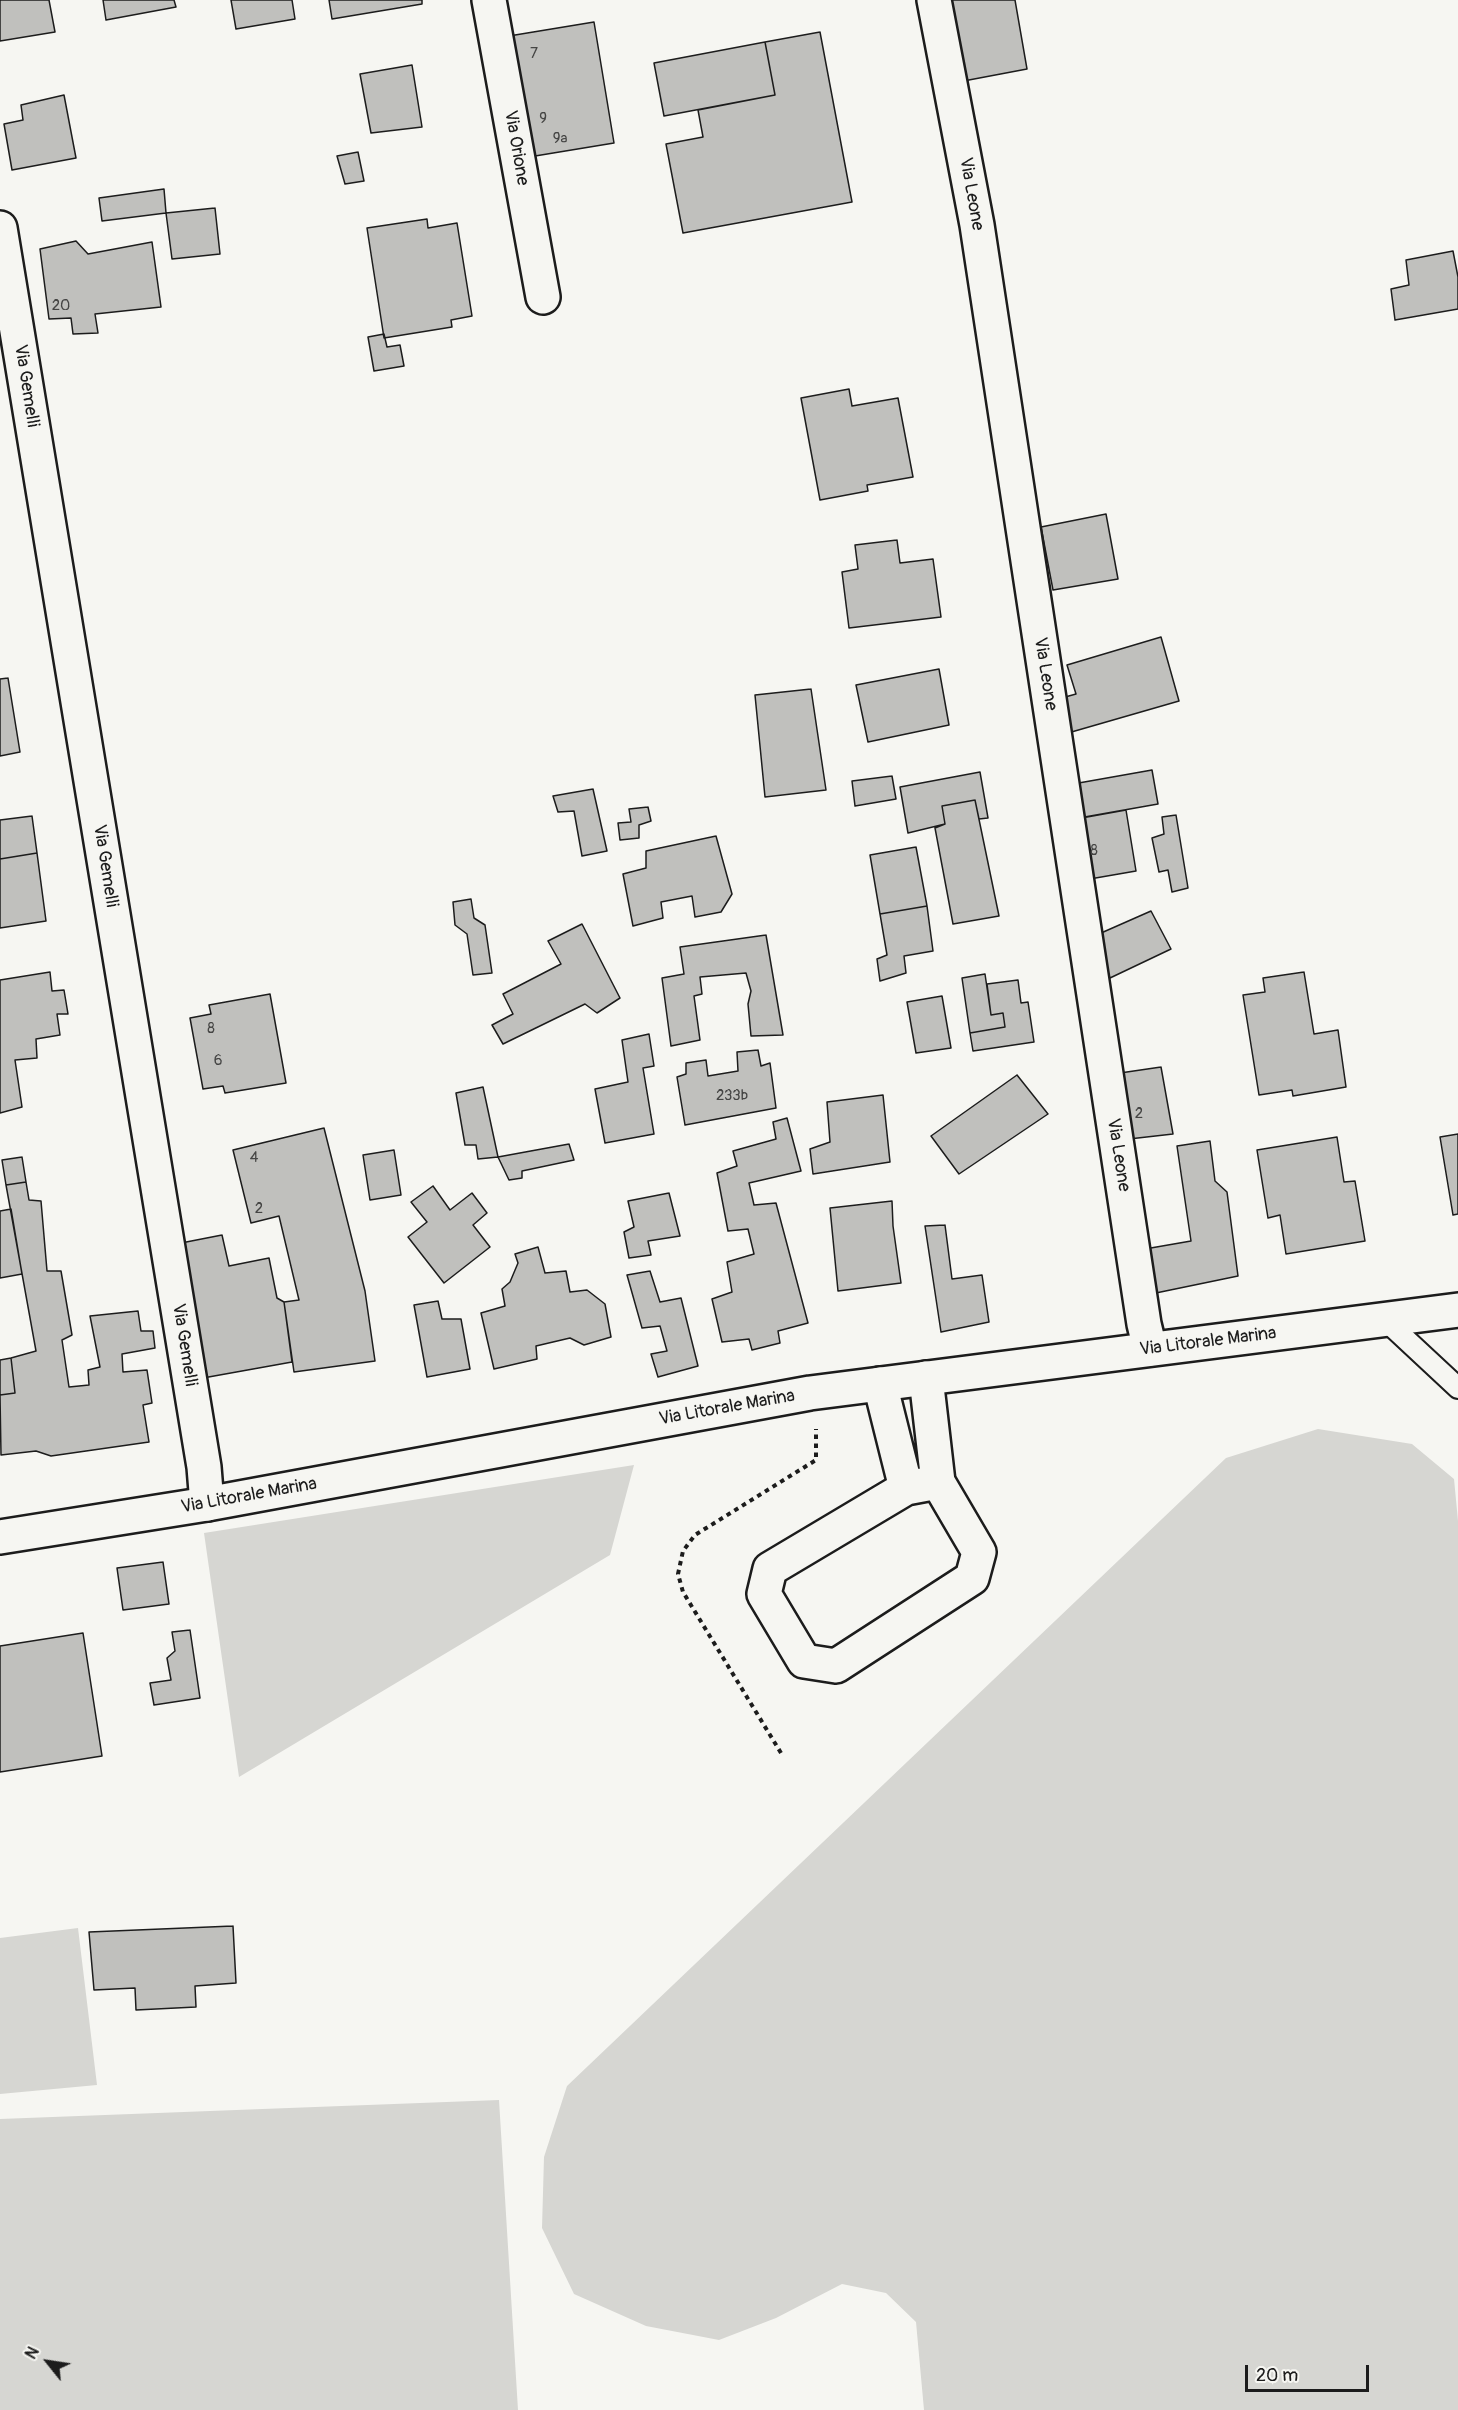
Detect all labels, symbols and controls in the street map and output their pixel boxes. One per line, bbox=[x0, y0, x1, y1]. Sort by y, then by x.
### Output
house number: 7 bbox=[530, 45, 538, 63]
street label: Via Orione bbox=[499, 109, 533, 187]
house number: 9 bbox=[539, 110, 547, 128]
house number: 9a bbox=[553, 130, 567, 148]
street label: Via Leone bbox=[954, 156, 988, 232]
house number: 20 bbox=[52, 297, 70, 315]
street label: Via Gemelli bbox=[9, 343, 43, 429]
street label: Via Leone bbox=[1029, 636, 1061, 712]
street label: Via Gemelli bbox=[88, 823, 122, 909]
house number: 8 bbox=[1090, 842, 1098, 860]
house number: 8 bbox=[207, 1020, 215, 1038]
house number: 6 bbox=[214, 1052, 222, 1070]
house number: 233b bbox=[716, 1087, 748, 1105]
house number: 2 bbox=[1135, 1105, 1143, 1123]
street label: Via Leone bbox=[1102, 1117, 1134, 1193]
house number: 4 bbox=[250, 1149, 258, 1167]
house number: 2 bbox=[255, 1200, 263, 1218]
street label: Via Gemelli bbox=[167, 1302, 201, 1388]
street label: Via Litorale Marina bbox=[1138, 1323, 1278, 1361]
street label: Via Litorale Marina bbox=[657, 1385, 797, 1431]
street label: Via Litorale Marina bbox=[179, 1473, 319, 1519]
north arrow bbox=[18, 2332, 78, 2392]
text: N bbox=[21, 2343, 44, 2363]
scale bar bbox=[1248, 2353, 1372, 2391]
text: 20 m bbox=[1256, 2364, 1298, 2387]

